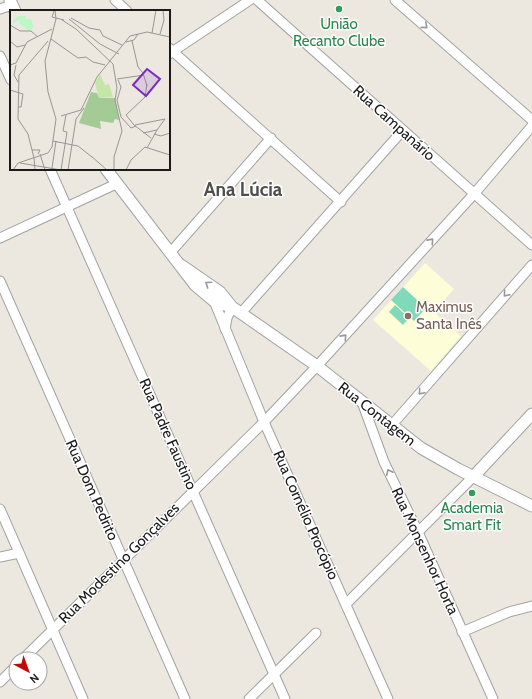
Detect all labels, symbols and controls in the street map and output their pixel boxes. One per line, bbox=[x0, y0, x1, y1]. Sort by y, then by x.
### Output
marker: União Recanto Clube bbox=[334, 4, 344, 14]
inset map bbox=[10, 10, 170, 170]
place label: União Recanto Clube bbox=[293, 15, 385, 50]
one-way arrow bbox=[420, 21, 427, 28]
street label: Rua Campanário bbox=[349, 81, 439, 165]
district label: Ana Lúcia bbox=[204, 178, 283, 201]
one-way arrow bbox=[426, 238, 434, 246]
one-way arrow bbox=[206, 282, 213, 289]
one-way arrow bbox=[504, 289, 511, 297]
place label: Maximus Santa Inês bbox=[416, 298, 482, 333]
marker: Maximus Santa Inês bbox=[403, 311, 413, 321]
one-way arrow bbox=[339, 334, 346, 342]
street label: Rua Padre Faustino bbox=[135, 376, 201, 492]
street label: Rua Contagem bbox=[335, 378, 419, 450]
one-way arrow bbox=[418, 387, 426, 395]
street label: Rua Dom Pedrito bbox=[62, 437, 122, 543]
street label: Rua Cornélio Procópio bbox=[269, 448, 343, 582]
one-way arrow bbox=[386, 469, 394, 476]
street label: Rua Monsenhor Horta bbox=[388, 485, 463, 618]
marker: Academia Smart Fit bbox=[467, 488, 477, 498]
street label: Rua Modestino Gonçalves bbox=[55, 499, 183, 627]
place label: Academia Smart Fit bbox=[441, 499, 504, 534]
north arrow bbox=[8, 651, 48, 691]
text: N bbox=[27, 671, 42, 686]

